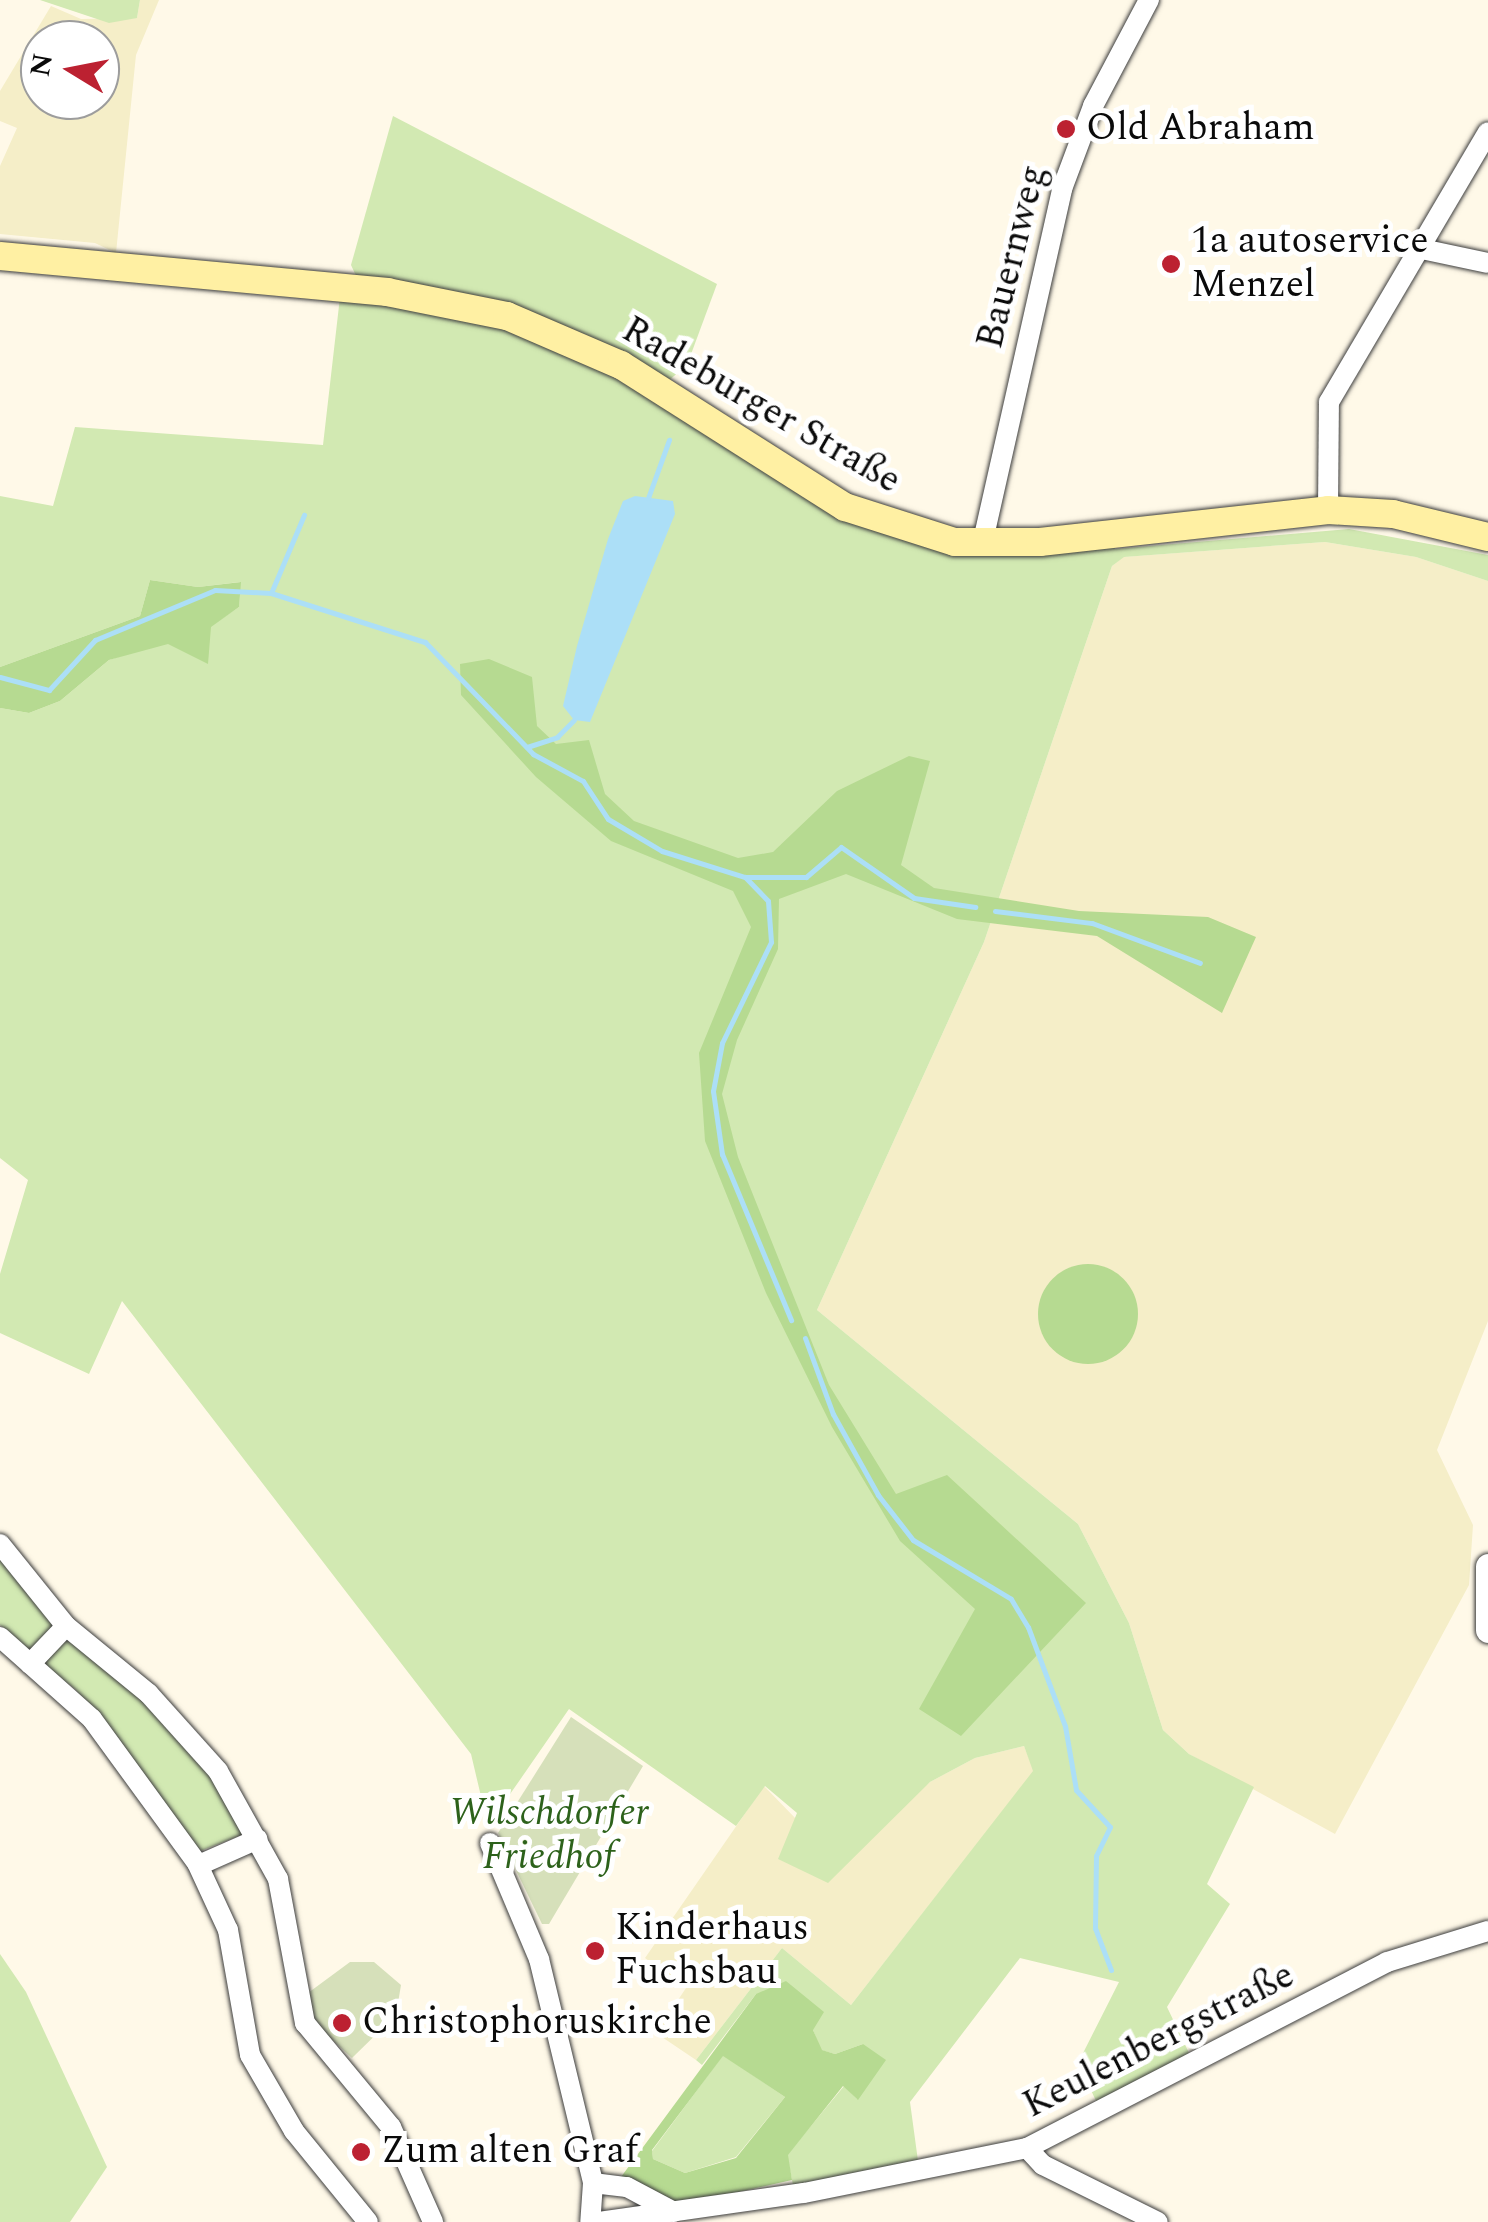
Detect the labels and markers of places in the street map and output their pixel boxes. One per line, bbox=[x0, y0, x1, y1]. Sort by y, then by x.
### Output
place label: Old Abraham bbox=[1086, 106, 1315, 152]
marker: Old Abraham bbox=[1055, 118, 1077, 140]
place label: 1a autoservice Menzel bbox=[1191, 219, 1429, 308]
marker: 1a autoservice Menzel bbox=[1160, 253, 1182, 275]
place label: Kinderhaus Fuchsbau bbox=[615, 1906, 809, 1996]
marker: Kinderhaus Fuchsbau bbox=[584, 1940, 606, 1962]
place label: Christophoruskirche bbox=[362, 2000, 712, 2046]
marker: Christophoruskirche bbox=[331, 2012, 353, 2034]
place label: Zum alten Graf bbox=[381, 2129, 638, 2175]
marker: Zum alten Graf bbox=[350, 2141, 372, 2163]

